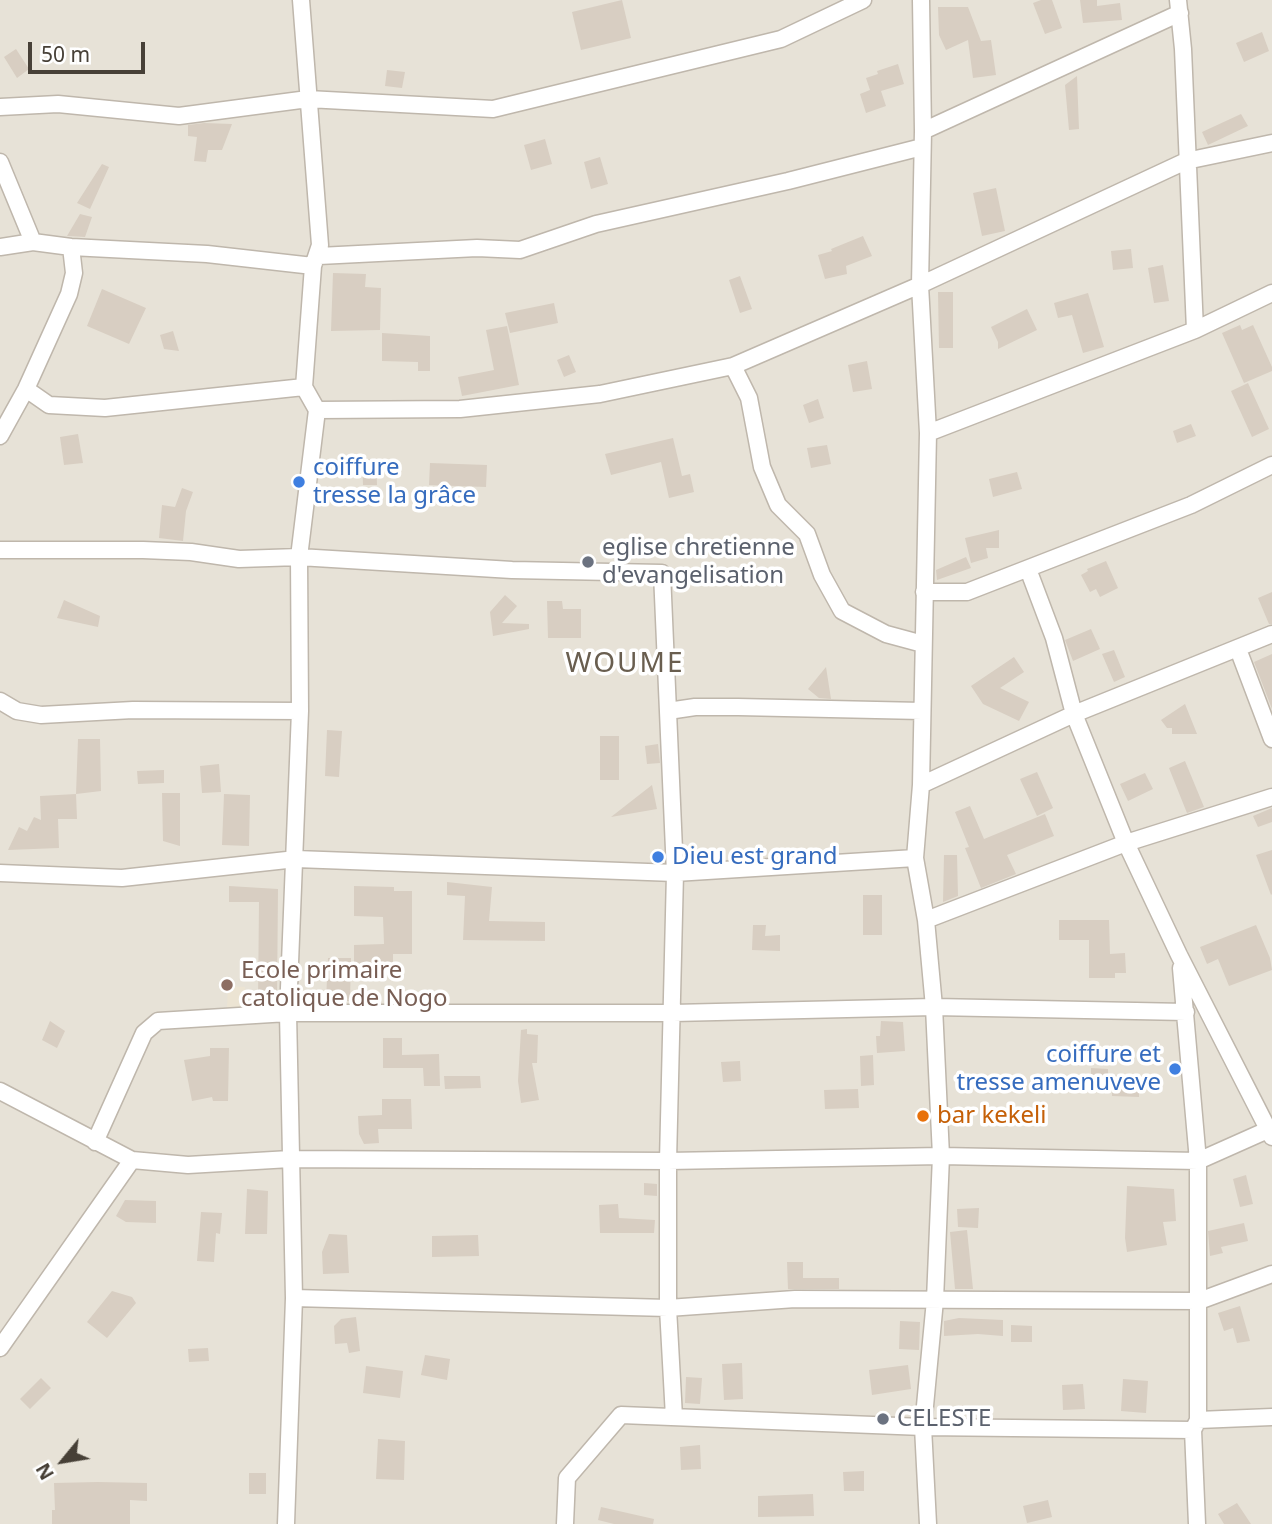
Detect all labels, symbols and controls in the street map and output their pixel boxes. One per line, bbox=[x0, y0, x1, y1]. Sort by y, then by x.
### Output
scale bar bbox=[32, 28, 149, 72]
text: 50 m bbox=[41, 40, 90, 68]
place label: coiffure tresse la grâce bbox=[313, 454, 476, 510]
marker: coiffure tresse la grâce bbox=[291, 474, 307, 490]
place label: eglise chretienne d'evangelisation bbox=[602, 534, 795, 590]
marker: eglise chretienne d'evangelisation bbox=[580, 554, 596, 570]
district label: WOUME bbox=[566, 647, 684, 681]
place label: Dieu est grand bbox=[672, 843, 838, 871]
marker: Dieu est grand bbox=[650, 849, 666, 865]
place label: Ecole primaire catolique de Nogo bbox=[241, 957, 447, 1013]
marker: Ecole primaire catolique de Nogo bbox=[219, 977, 235, 993]
place label: coiffure et tresse amenuveve bbox=[957, 1041, 1161, 1097]
marker: coiffure et tresse amenuveve bbox=[1167, 1061, 1183, 1077]
place label: bar kekeli bbox=[937, 1102, 1046, 1130]
marker: bar kekeli bbox=[915, 1108, 931, 1124]
place label: CELESTE bbox=[897, 1405, 991, 1433]
marker: CELESTE bbox=[875, 1411, 891, 1427]
north arrow bbox=[28, 1426, 98, 1496]
text: N bbox=[30, 1458, 60, 1485]

